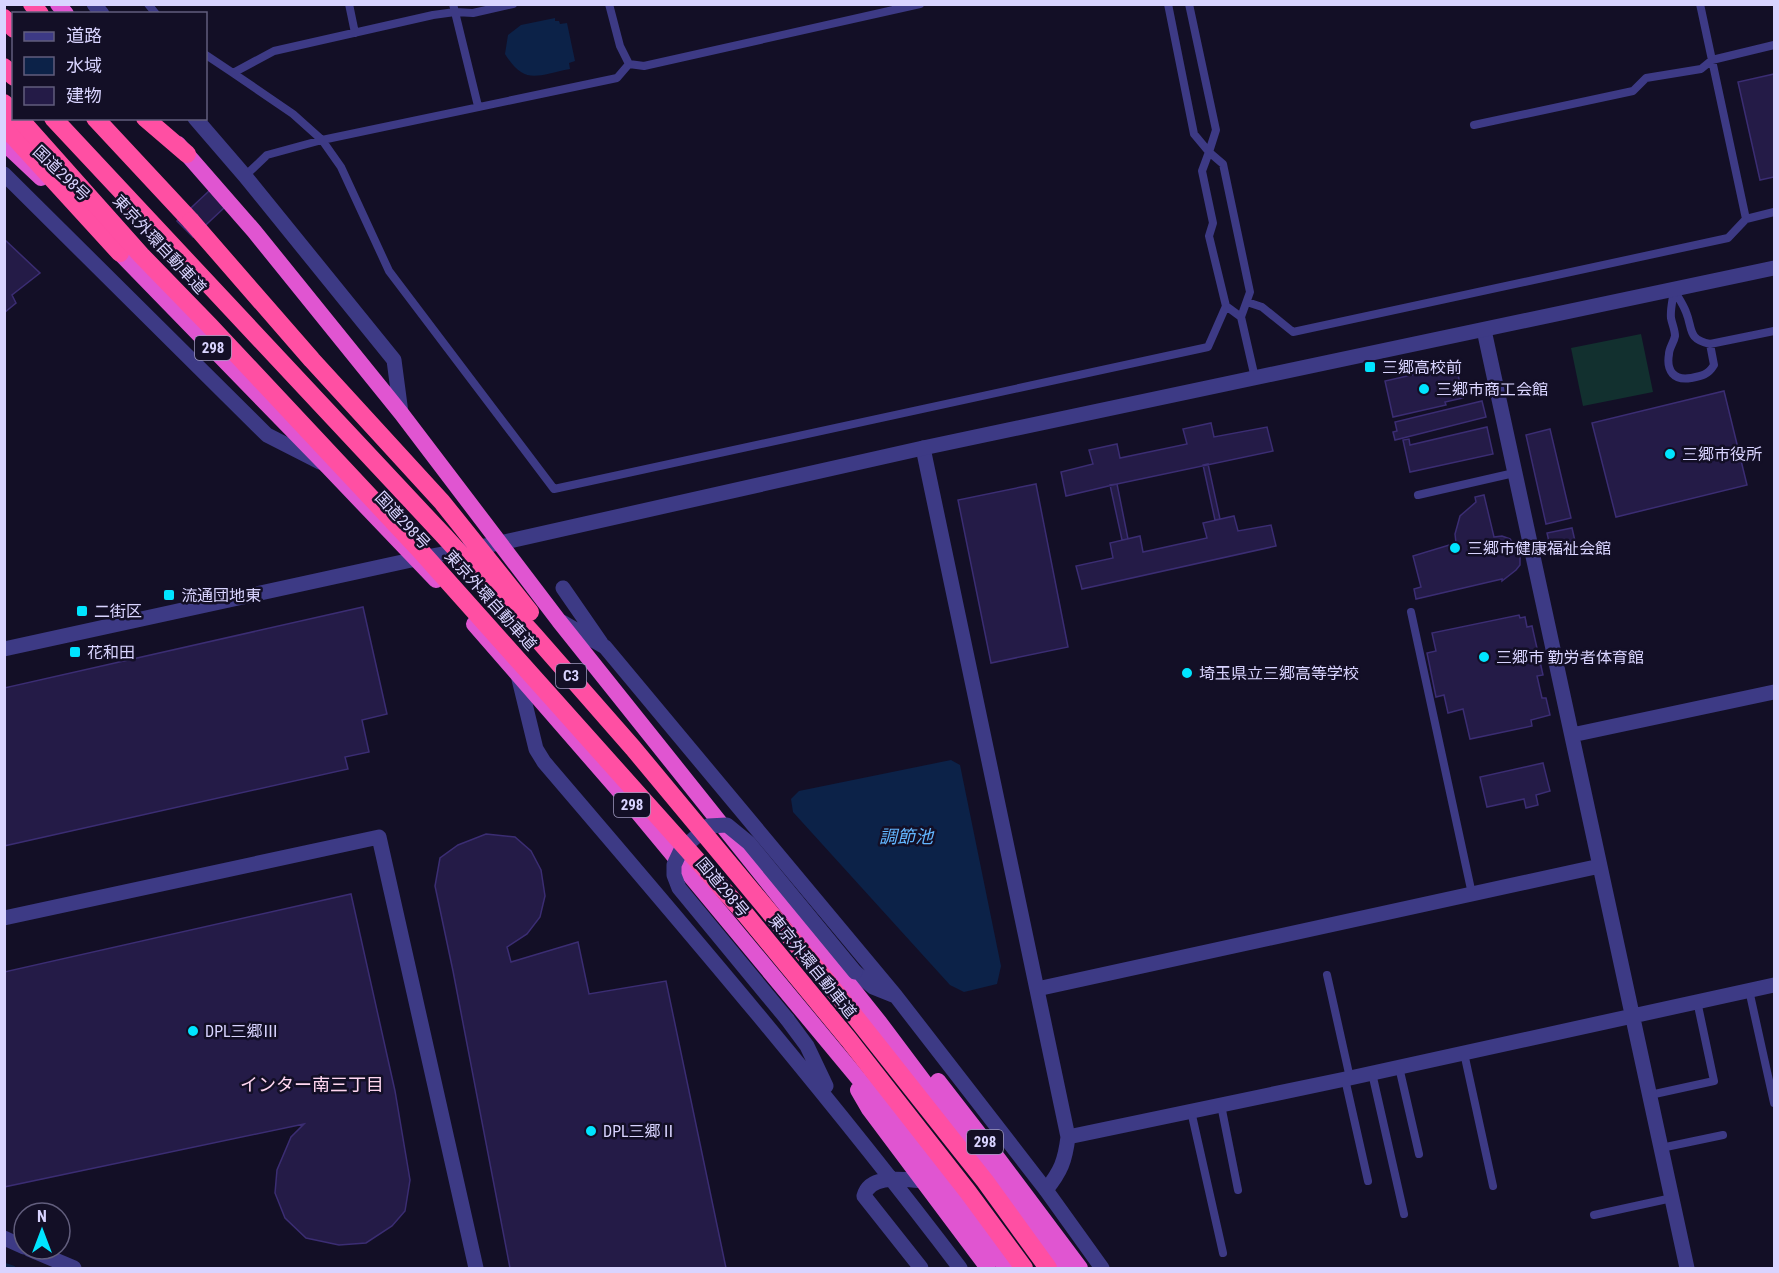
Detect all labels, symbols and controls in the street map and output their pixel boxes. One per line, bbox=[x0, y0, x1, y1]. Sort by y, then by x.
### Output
legend bbox=[12, 12, 207, 120]
text: 道路 bbox=[66, 25, 102, 46]
text: 水域 bbox=[66, 55, 102, 76]
text: 建物 bbox=[66, 85, 102, 106]
street label: 国道298号 bbox=[29, 142, 94, 205]
street label: 東京外環自動車道 bbox=[109, 191, 210, 298]
road number: 298 bbox=[195, 336, 231, 360]
place label: 三郷高校前 bbox=[1382, 358, 1462, 377]
marker: 三郷高校前 bbox=[1363, 360, 1377, 374]
place label: 三郷市商工会館 bbox=[1436, 380, 1548, 399]
marker: 三郷市商工会館 bbox=[1417, 382, 1431, 396]
place label: 三郷市役所 bbox=[1682, 445, 1762, 464]
marker: 三郷市役所 bbox=[1663, 447, 1677, 461]
street label: 国道298号 bbox=[371, 488, 434, 553]
place label: 三郷市健康福祉会館 bbox=[1467, 539, 1611, 558]
marker: 三郷市健康福祉会館 bbox=[1448, 541, 1462, 555]
street label: 東京外環自動車道 bbox=[441, 546, 541, 654]
place label: 流通団地東 bbox=[181, 586, 261, 605]
marker: 流通団地東 bbox=[162, 588, 176, 602]
place label: 二街区 bbox=[94, 602, 142, 621]
marker: 二街区 bbox=[75, 604, 89, 618]
place label: 花和田 bbox=[87, 643, 135, 662]
marker: 花和田 bbox=[68, 645, 82, 659]
place label: 三郷市 勤労者体育館 bbox=[1496, 648, 1644, 667]
marker: 三郷市 勤労者体育館 bbox=[1477, 650, 1491, 664]
road number: C3 bbox=[556, 664, 586, 688]
place label: 埼玉県立三郷高等学校 bbox=[1199, 664, 1359, 683]
marker: 埼玉県立三郷高等学校 bbox=[1180, 666, 1194, 680]
road number: 298 bbox=[614, 793, 650, 817]
water label: 調節池 bbox=[879, 826, 935, 847]
street label: 国道298号 bbox=[692, 854, 753, 921]
street label: 東京外環自動車道 bbox=[765, 911, 860, 1022]
place label: DPL三郷Ⅲ bbox=[205, 1022, 279, 1041]
marker: DPL三郷Ⅲ bbox=[186, 1024, 200, 1038]
district label: インター南三丁目 bbox=[240, 1074, 384, 1095]
place label: DPL三郷Ⅱ bbox=[603, 1122, 677, 1141]
marker: DPL三郷Ⅱ bbox=[584, 1124, 598, 1138]
road number: 298 bbox=[967, 1130, 1003, 1154]
north arrow bbox=[12, 1201, 72, 1261]
text: N bbox=[37, 1207, 47, 1226]

